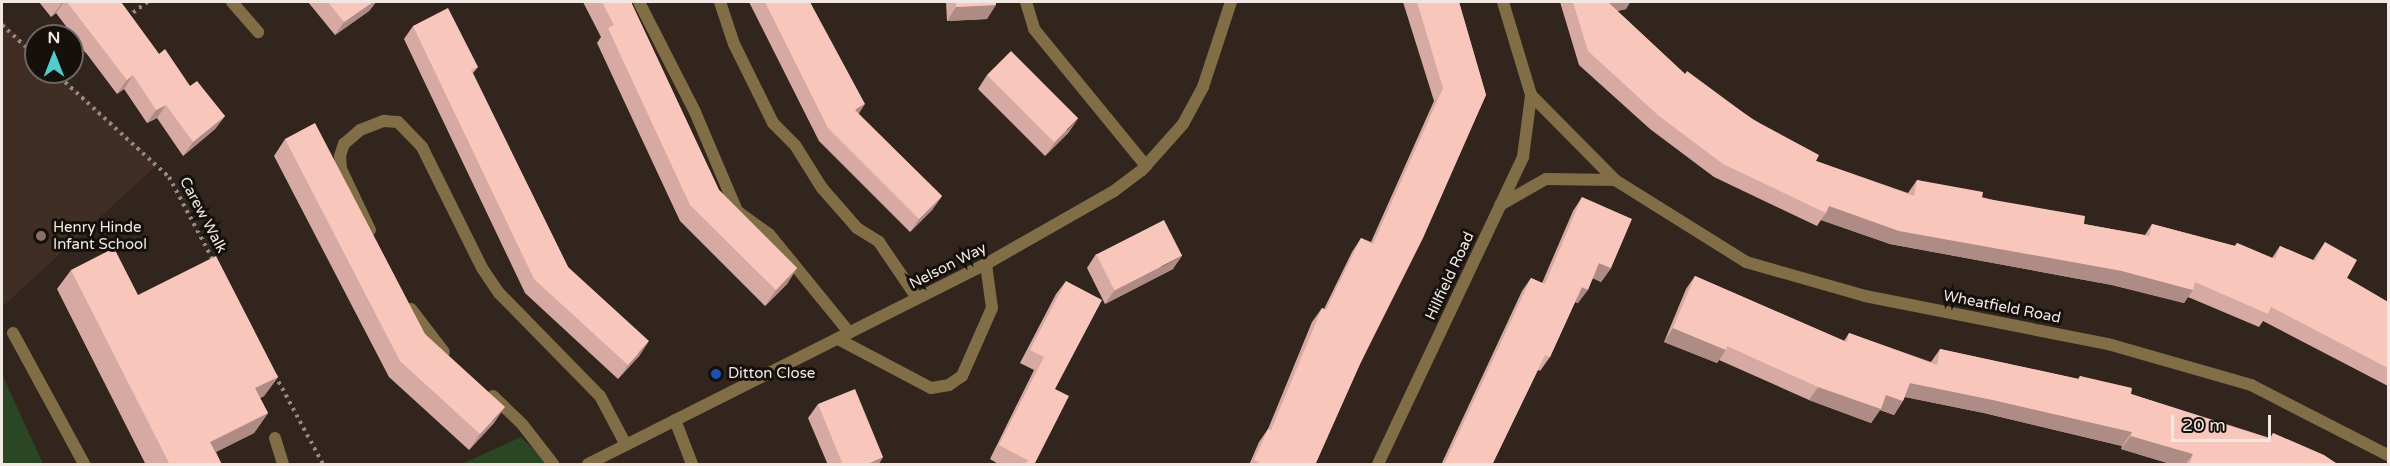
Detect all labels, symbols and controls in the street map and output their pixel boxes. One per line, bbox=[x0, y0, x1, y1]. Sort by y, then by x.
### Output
north arrow bbox=[24, 24, 84, 84]
text: N bbox=[48, 28, 60, 48]
street label: Carew Walk bbox=[175, 174, 231, 256]
place label: Henry Hinde Infant School bbox=[53, 218, 147, 253]
marker: Henry Hinde Infant School bbox=[34, 229, 48, 243]
street label: Hillfield Road bbox=[1422, 229, 1478, 323]
street label: Nelson Way bbox=[906, 239, 990, 293]
street label: Wheatfield Road bbox=[1942, 287, 2062, 327]
place label: Ditton Close bbox=[728, 365, 815, 383]
marker: Ditton Close bbox=[709, 367, 723, 381]
scale bar bbox=[2174, 403, 2274, 441]
text: 20 m bbox=[2182, 414, 2226, 436]

